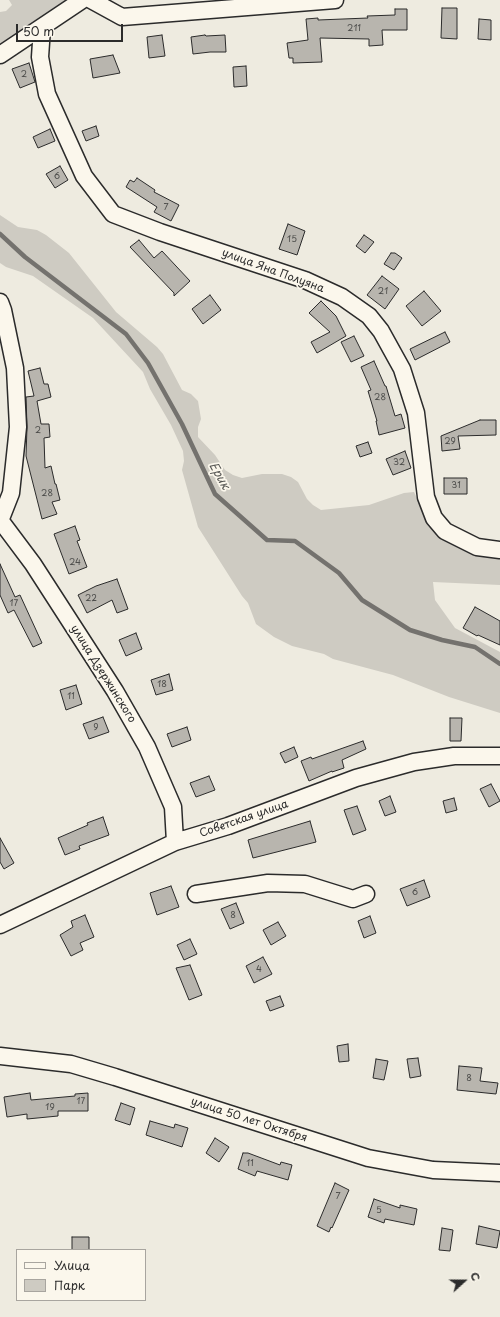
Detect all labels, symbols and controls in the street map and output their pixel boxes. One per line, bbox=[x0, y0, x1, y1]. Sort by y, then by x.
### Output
scale bar bbox=[18, 16, 125, 42]
text: 50 m bbox=[23, 22, 54, 40]
house number: 211 bbox=[347, 24, 361, 34]
house number: 2 bbox=[21, 70, 27, 80]
house number: 6 bbox=[54, 172, 60, 182]
house number: 7 bbox=[163, 203, 169, 213]
house number: 15 bbox=[287, 235, 297, 245]
street label: улица Яна Полуяна bbox=[220, 246, 326, 296]
house number: 21 bbox=[378, 287, 388, 297]
house number: 28 bbox=[374, 393, 386, 403]
house number: 2 bbox=[35, 426, 41, 436]
house number: 29 bbox=[444, 437, 456, 447]
house number: 32 bbox=[393, 458, 405, 468]
water label: Ерик bbox=[206, 460, 232, 492]
house number: 31 bbox=[451, 481, 461, 491]
house number: 28 bbox=[41, 489, 53, 499]
house number: 24 bbox=[69, 558, 81, 568]
house number: 22 bbox=[85, 594, 97, 604]
house number: 17 bbox=[10, 599, 18, 609]
street label: улица Дзержинского bbox=[67, 623, 139, 725]
house number: 18 bbox=[157, 680, 167, 690]
house number: 11 bbox=[67, 692, 75, 702]
house number: 9 bbox=[93, 723, 99, 733]
street label: Советская улица bbox=[198, 798, 290, 840]
house number: 6 bbox=[412, 888, 418, 898]
house number: 8 bbox=[230, 911, 236, 921]
house number: 4 bbox=[256, 965, 262, 975]
house number: 8 bbox=[466, 1074, 472, 1084]
street label: улица 50 лет Октября bbox=[189, 1095, 309, 1145]
house number: 17 bbox=[77, 1097, 85, 1107]
house number: 19 bbox=[45, 1103, 55, 1113]
house number: 11 bbox=[246, 1159, 254, 1169]
house number: 7 bbox=[335, 1192, 341, 1202]
house number: 5 bbox=[376, 1206, 382, 1216]
legend bbox=[16, 1249, 146, 1301]
text: Улица bbox=[54, 1256, 90, 1274]
north arrow bbox=[444, 1261, 484, 1301]
text: С bbox=[466, 1270, 485, 1283]
text: Парк bbox=[54, 1276, 85, 1294]

